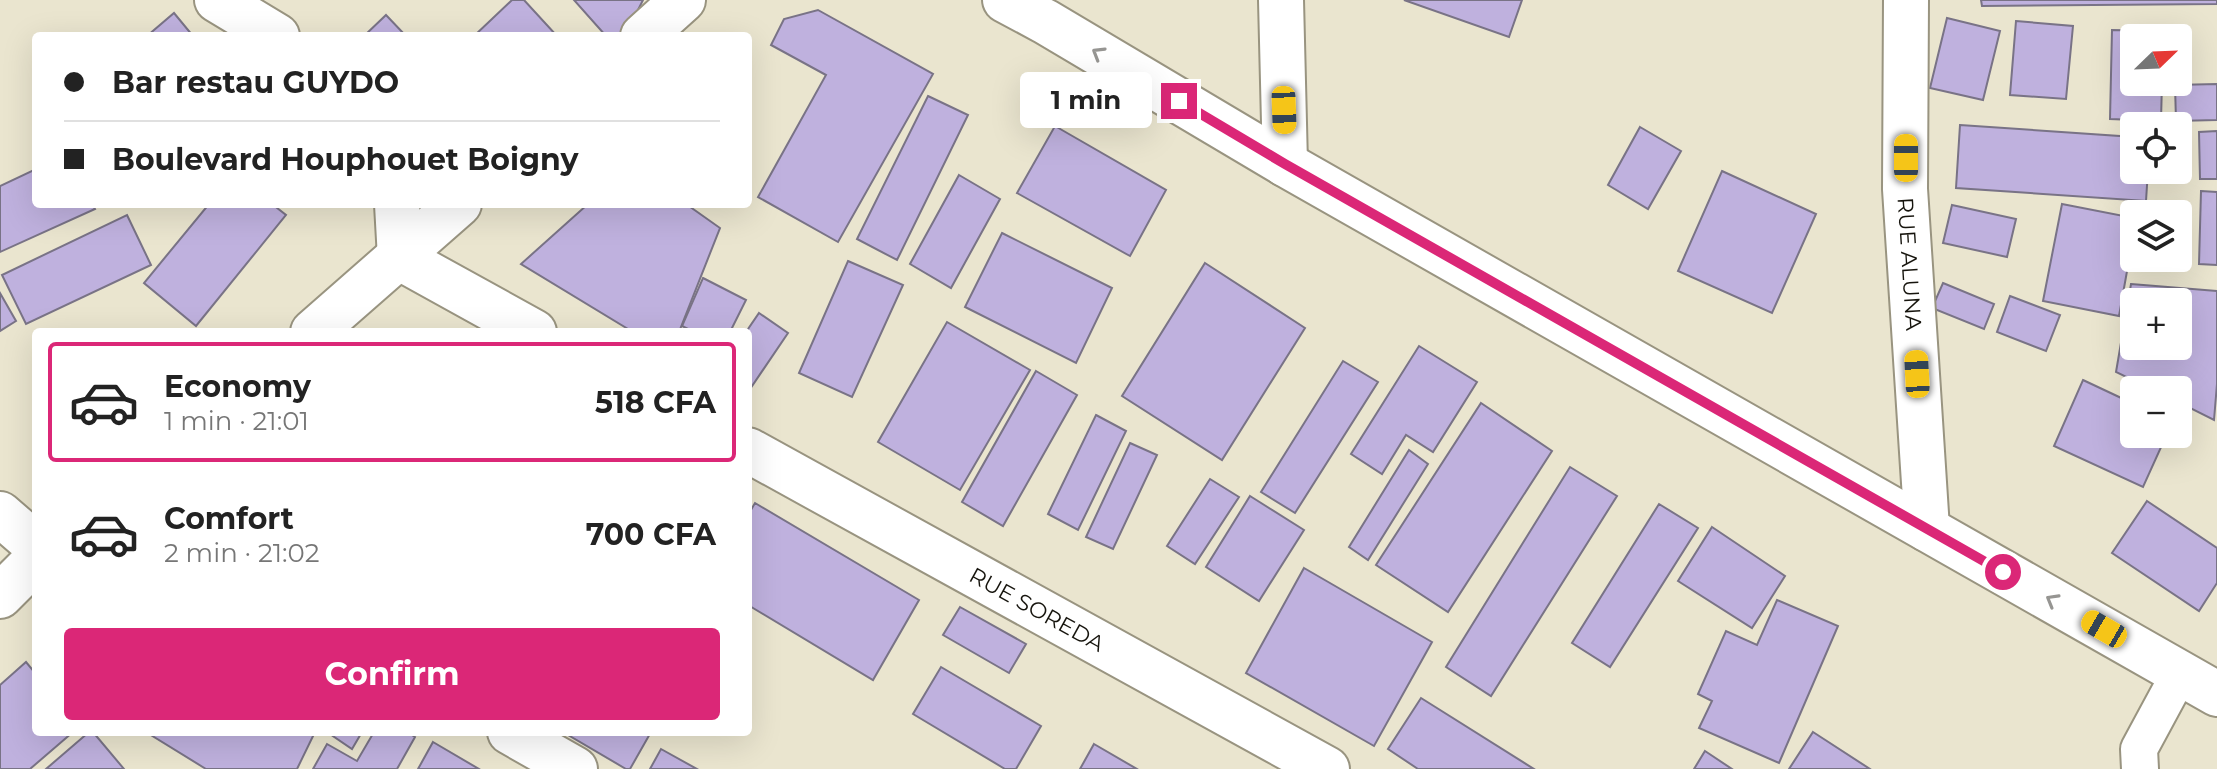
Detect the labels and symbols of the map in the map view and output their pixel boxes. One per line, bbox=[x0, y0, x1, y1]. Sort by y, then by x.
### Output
north arrow bbox=[2120, 24, 2192, 96]
one-way arrow bbox=[1092, 47, 1107, 63]
callout: 1 min bbox=[1019, 73, 1151, 129]
route end bbox=[1161, 83, 1197, 119]
car bbox=[1271, 86, 1297, 134]
car bbox=[1894, 134, 1918, 182]
street label: RUE ALUNA bbox=[1892, 196, 1927, 332]
car bbox=[1904, 349, 1930, 399]
route start bbox=[1985, 554, 2021, 590]
street label: RUE SOREDA bbox=[965, 562, 1109, 658]
one-way arrow bbox=[2046, 594, 2061, 610]
car bbox=[2077, 607, 2131, 651]

